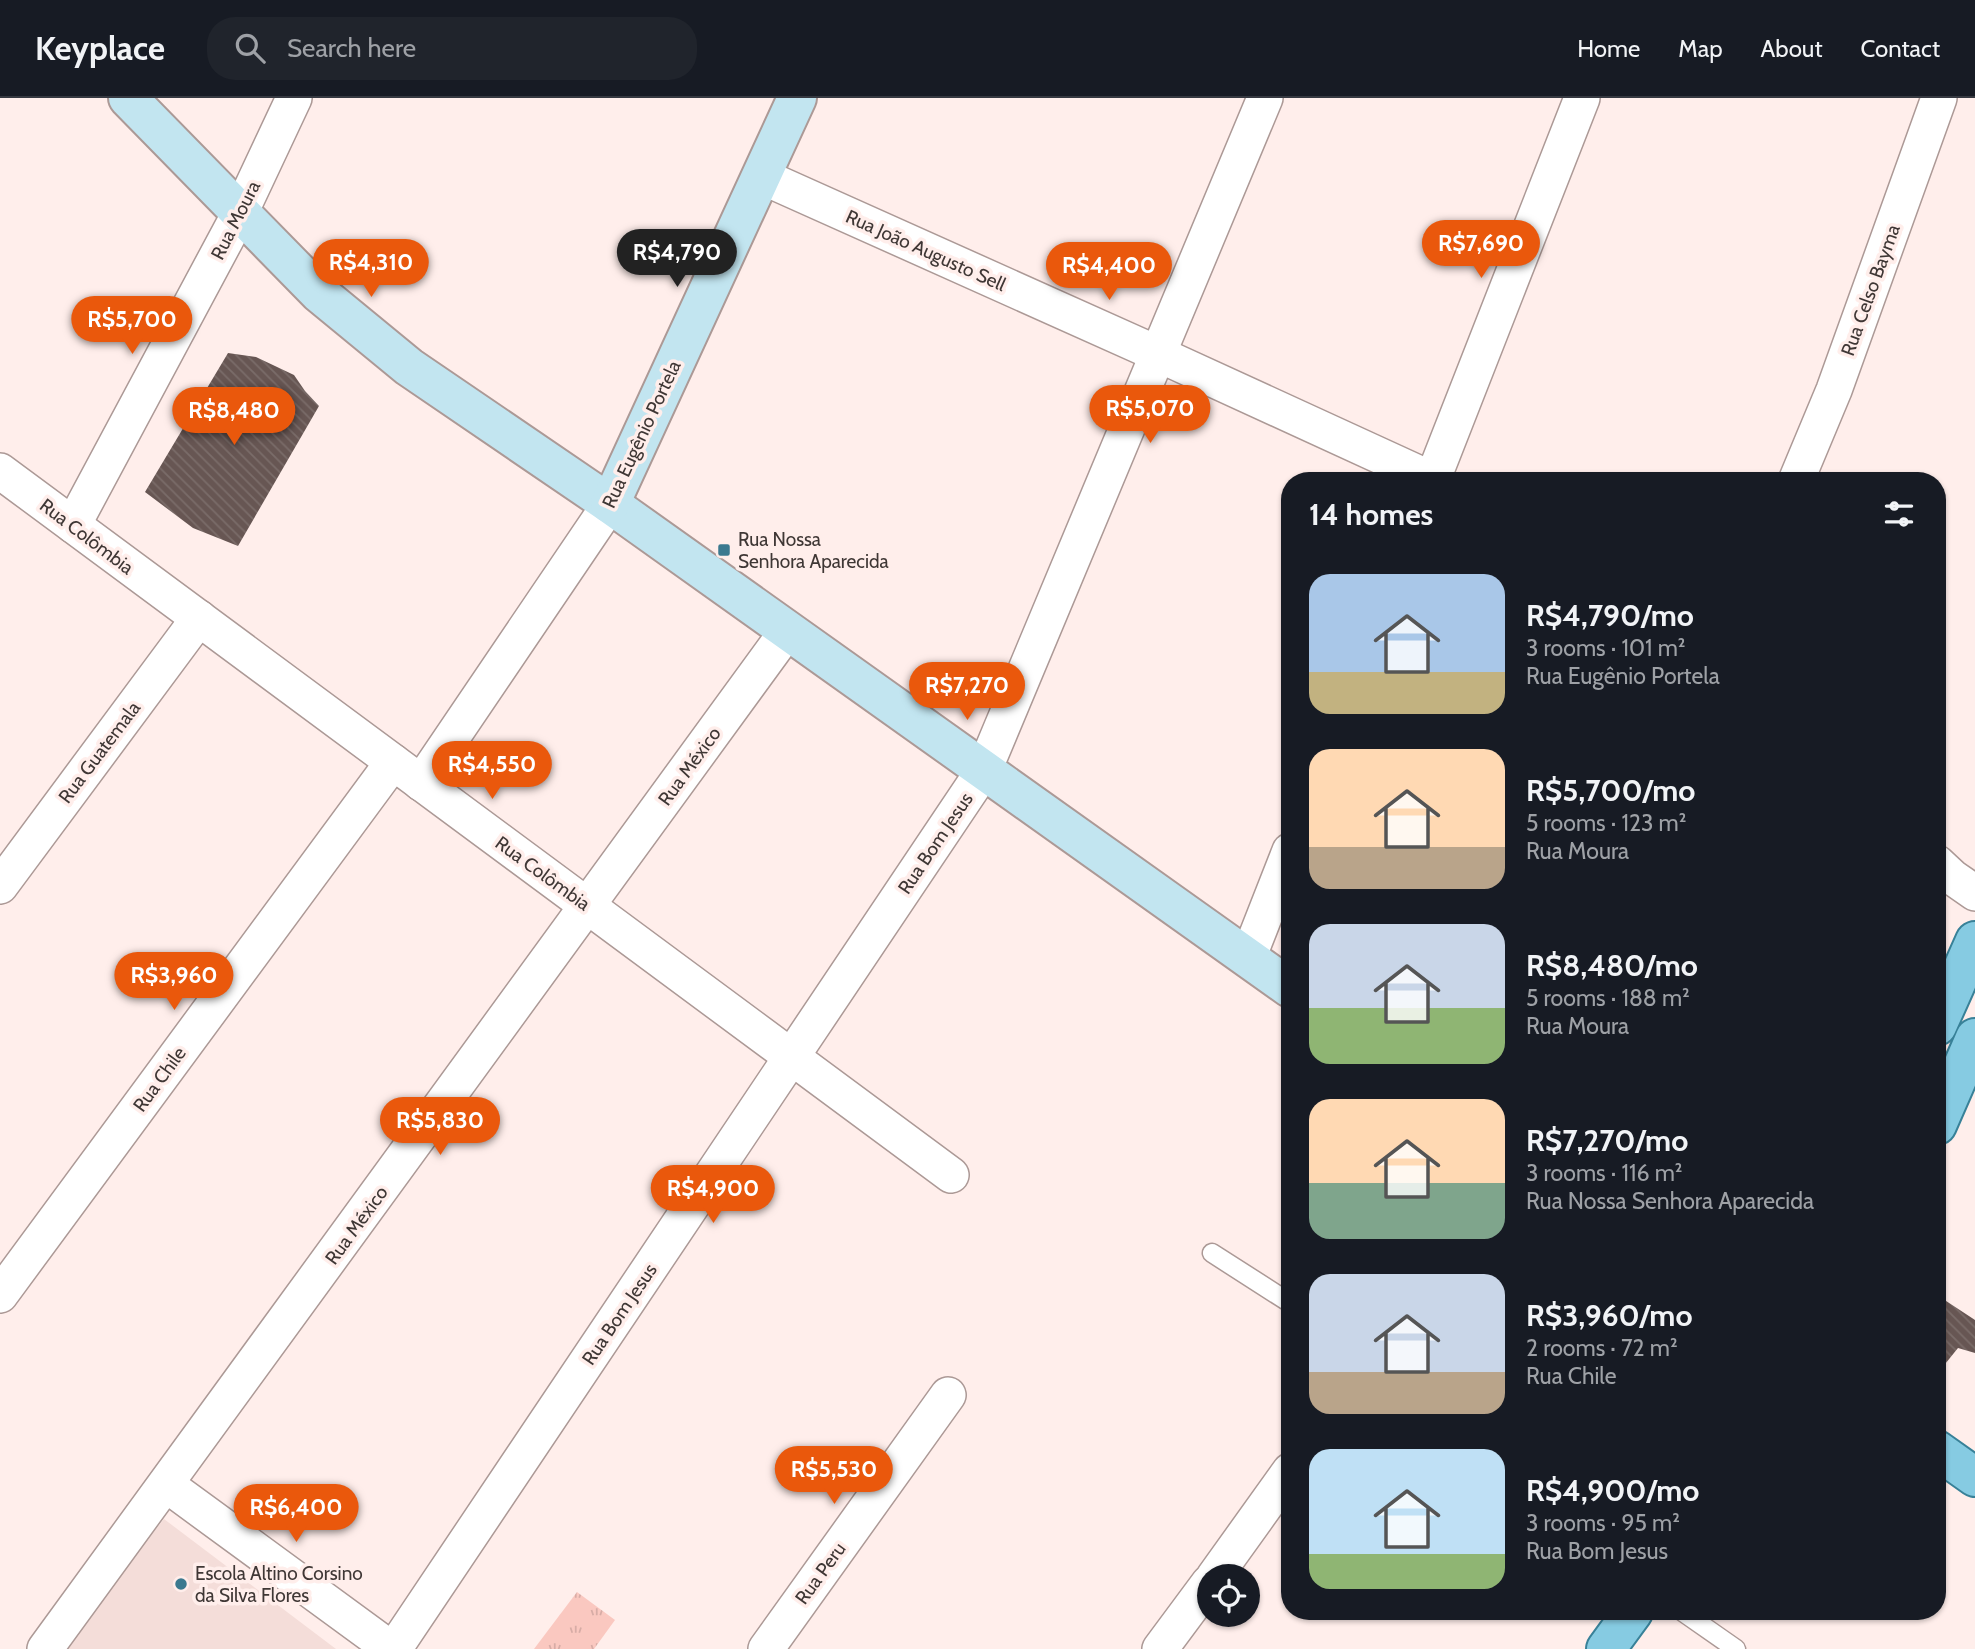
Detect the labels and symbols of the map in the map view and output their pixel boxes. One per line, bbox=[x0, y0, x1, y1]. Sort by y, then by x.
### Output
street label: Rua Moura bbox=[206, 177, 265, 263]
street label: Rua João Augusto Sell bbox=[842, 205, 1010, 296]
pin: R$7,690 bbox=[1416, 220, 1546, 280]
street label: Rua Celso Bayma bbox=[1836, 221, 1905, 359]
pin: R$4,790 bbox=[612, 230, 742, 289]
pin: R$4,310 bbox=[306, 240, 436, 299]
pin: R$4,400 bbox=[1044, 242, 1174, 302]
pin: R$5,700 bbox=[67, 296, 197, 356]
street label: Rua Eugênio Portela bbox=[597, 357, 686, 512]
pin: R$5,070 bbox=[1085, 386, 1215, 445]
pin: R$8,480 bbox=[169, 388, 299, 447]
street label: Rua Colômbia bbox=[35, 494, 138, 579]
place label: Rua Nossa Senhora Aparecida bbox=[738, 528, 889, 573]
marker: Rua Nossa Senhora Aparecida bbox=[716, 542, 732, 558]
pin: R$7,270 bbox=[902, 662, 1032, 722]
street label: Rua Guatemala bbox=[54, 697, 145, 808]
street label: Rua México bbox=[653, 723, 726, 810]
pin: R$4,550 bbox=[427, 742, 557, 801]
street label: Rua Bom Jesus bbox=[893, 788, 978, 898]
street label: Rua Colômbia bbox=[491, 831, 595, 916]
pin: R$3,960 bbox=[109, 953, 239, 1012]
street label: Rua Chile bbox=[128, 1042, 191, 1116]
pin: R$5,830 bbox=[375, 1098, 505, 1157]
pin: R$4,900 bbox=[648, 1166, 778, 1225]
street label: Rua México bbox=[320, 1182, 393, 1269]
street label: Rua Bom Jesus bbox=[577, 1259, 662, 1369]
pin: R$5,530 bbox=[769, 1446, 899, 1506]
pin: R$6,400 bbox=[231, 1484, 361, 1544]
street label: Rua Peru bbox=[790, 1538, 851, 1609]
place label: Escola Altino Corsino da Silva Flores bbox=[195, 1562, 363, 1607]
marker: Escola Altino Corsino da Silva Flores bbox=[173, 1576, 189, 1592]

